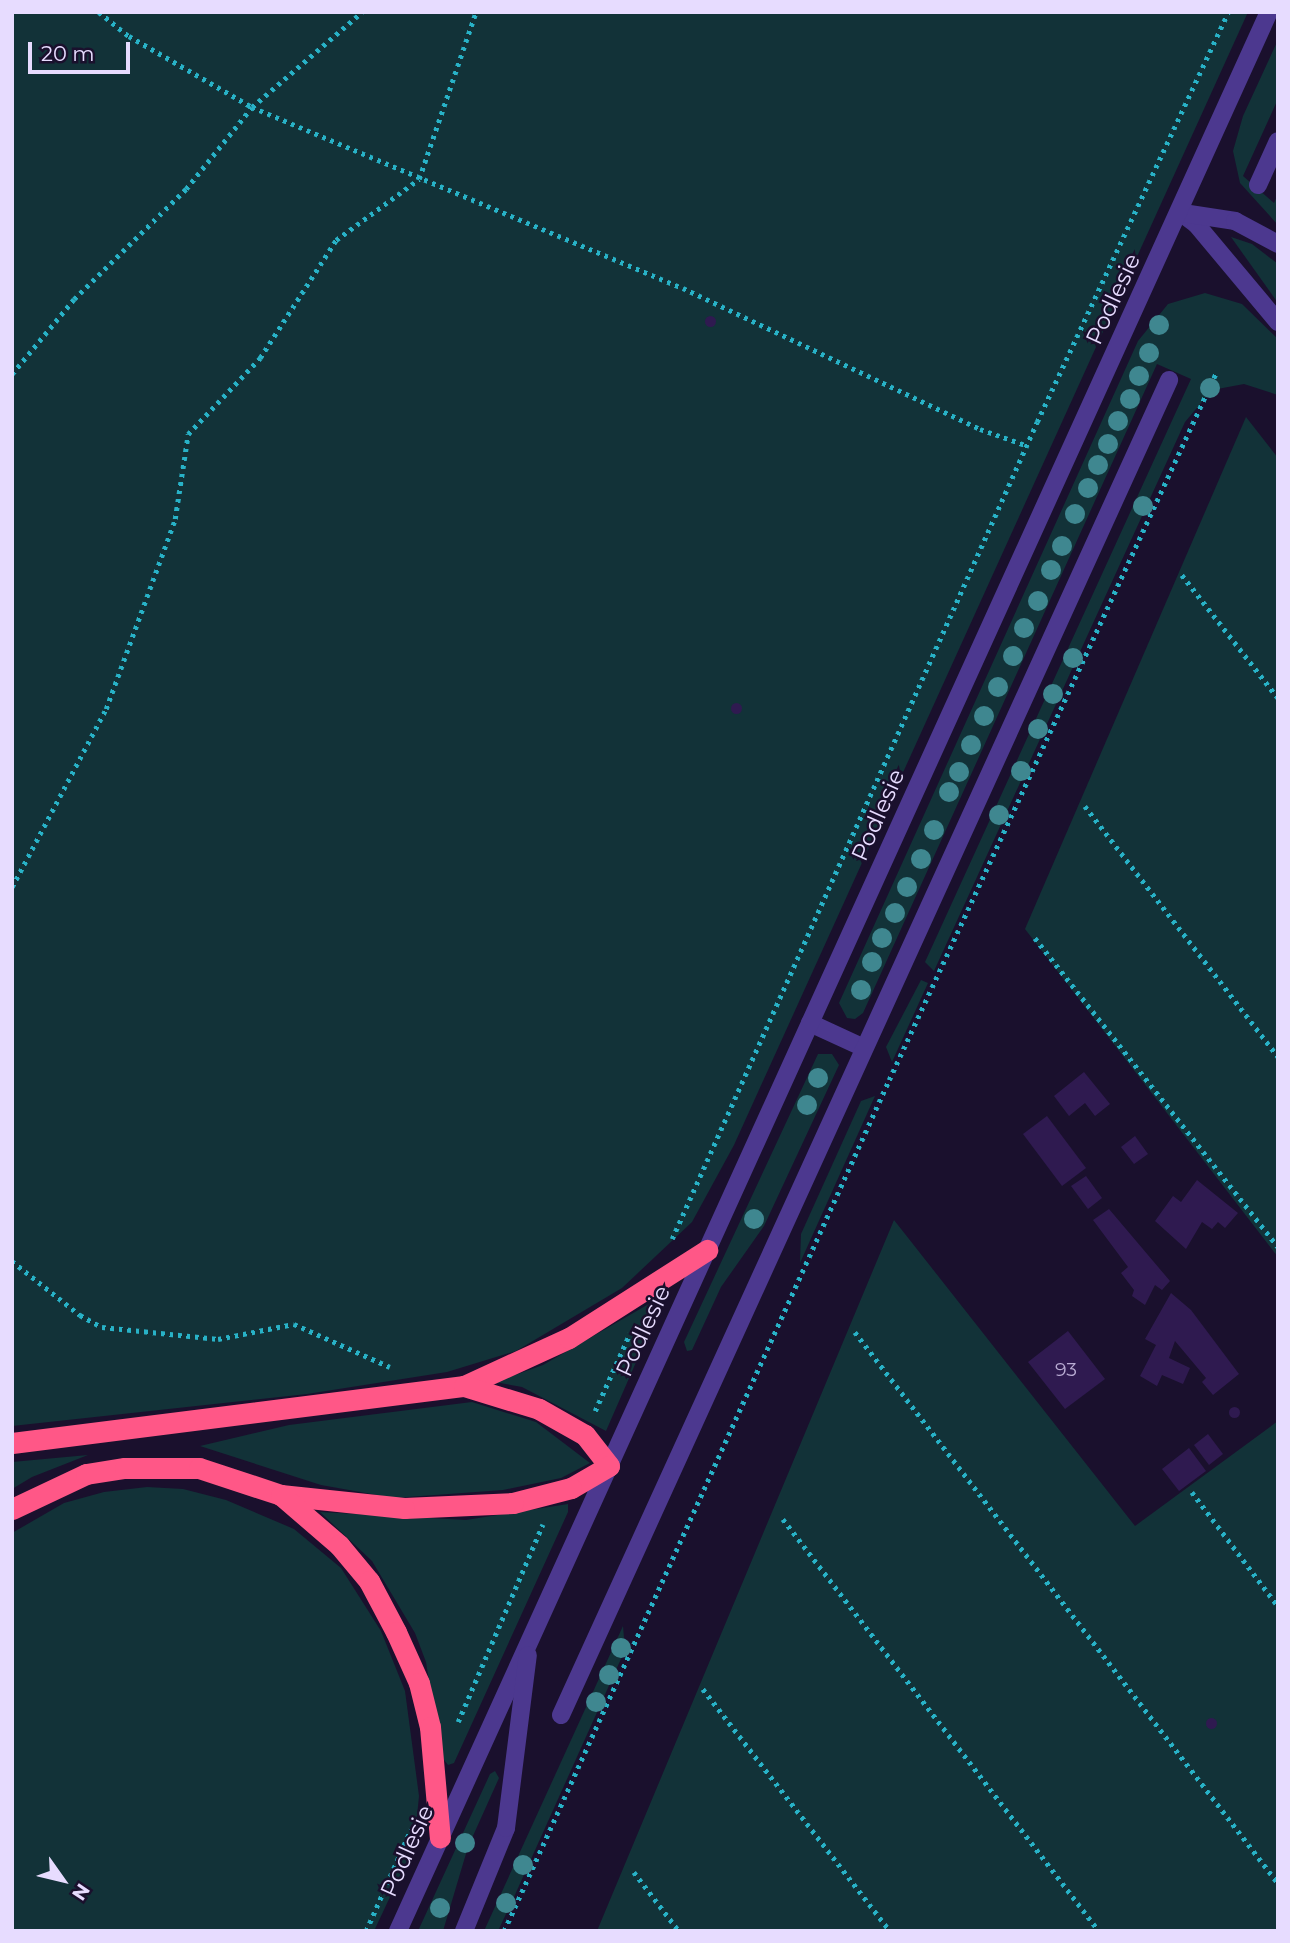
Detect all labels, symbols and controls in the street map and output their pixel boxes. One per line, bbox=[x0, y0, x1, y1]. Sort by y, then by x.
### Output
scale bar bbox=[32, 28, 133, 72]
text: 20 m bbox=[41, 41, 95, 66]
street label: Podlesie bbox=[1080, 249, 1146, 349]
street label: Podlesie bbox=[846, 765, 910, 865]
street label: Podlesie bbox=[610, 1281, 676, 1381]
house number: 93 bbox=[1055, 1359, 1077, 1381]
street label: Podlesie bbox=[375, 1801, 439, 1901]
north arrow bbox=[28, 1845, 98, 1915]
text: N bbox=[67, 1879, 95, 1905]

